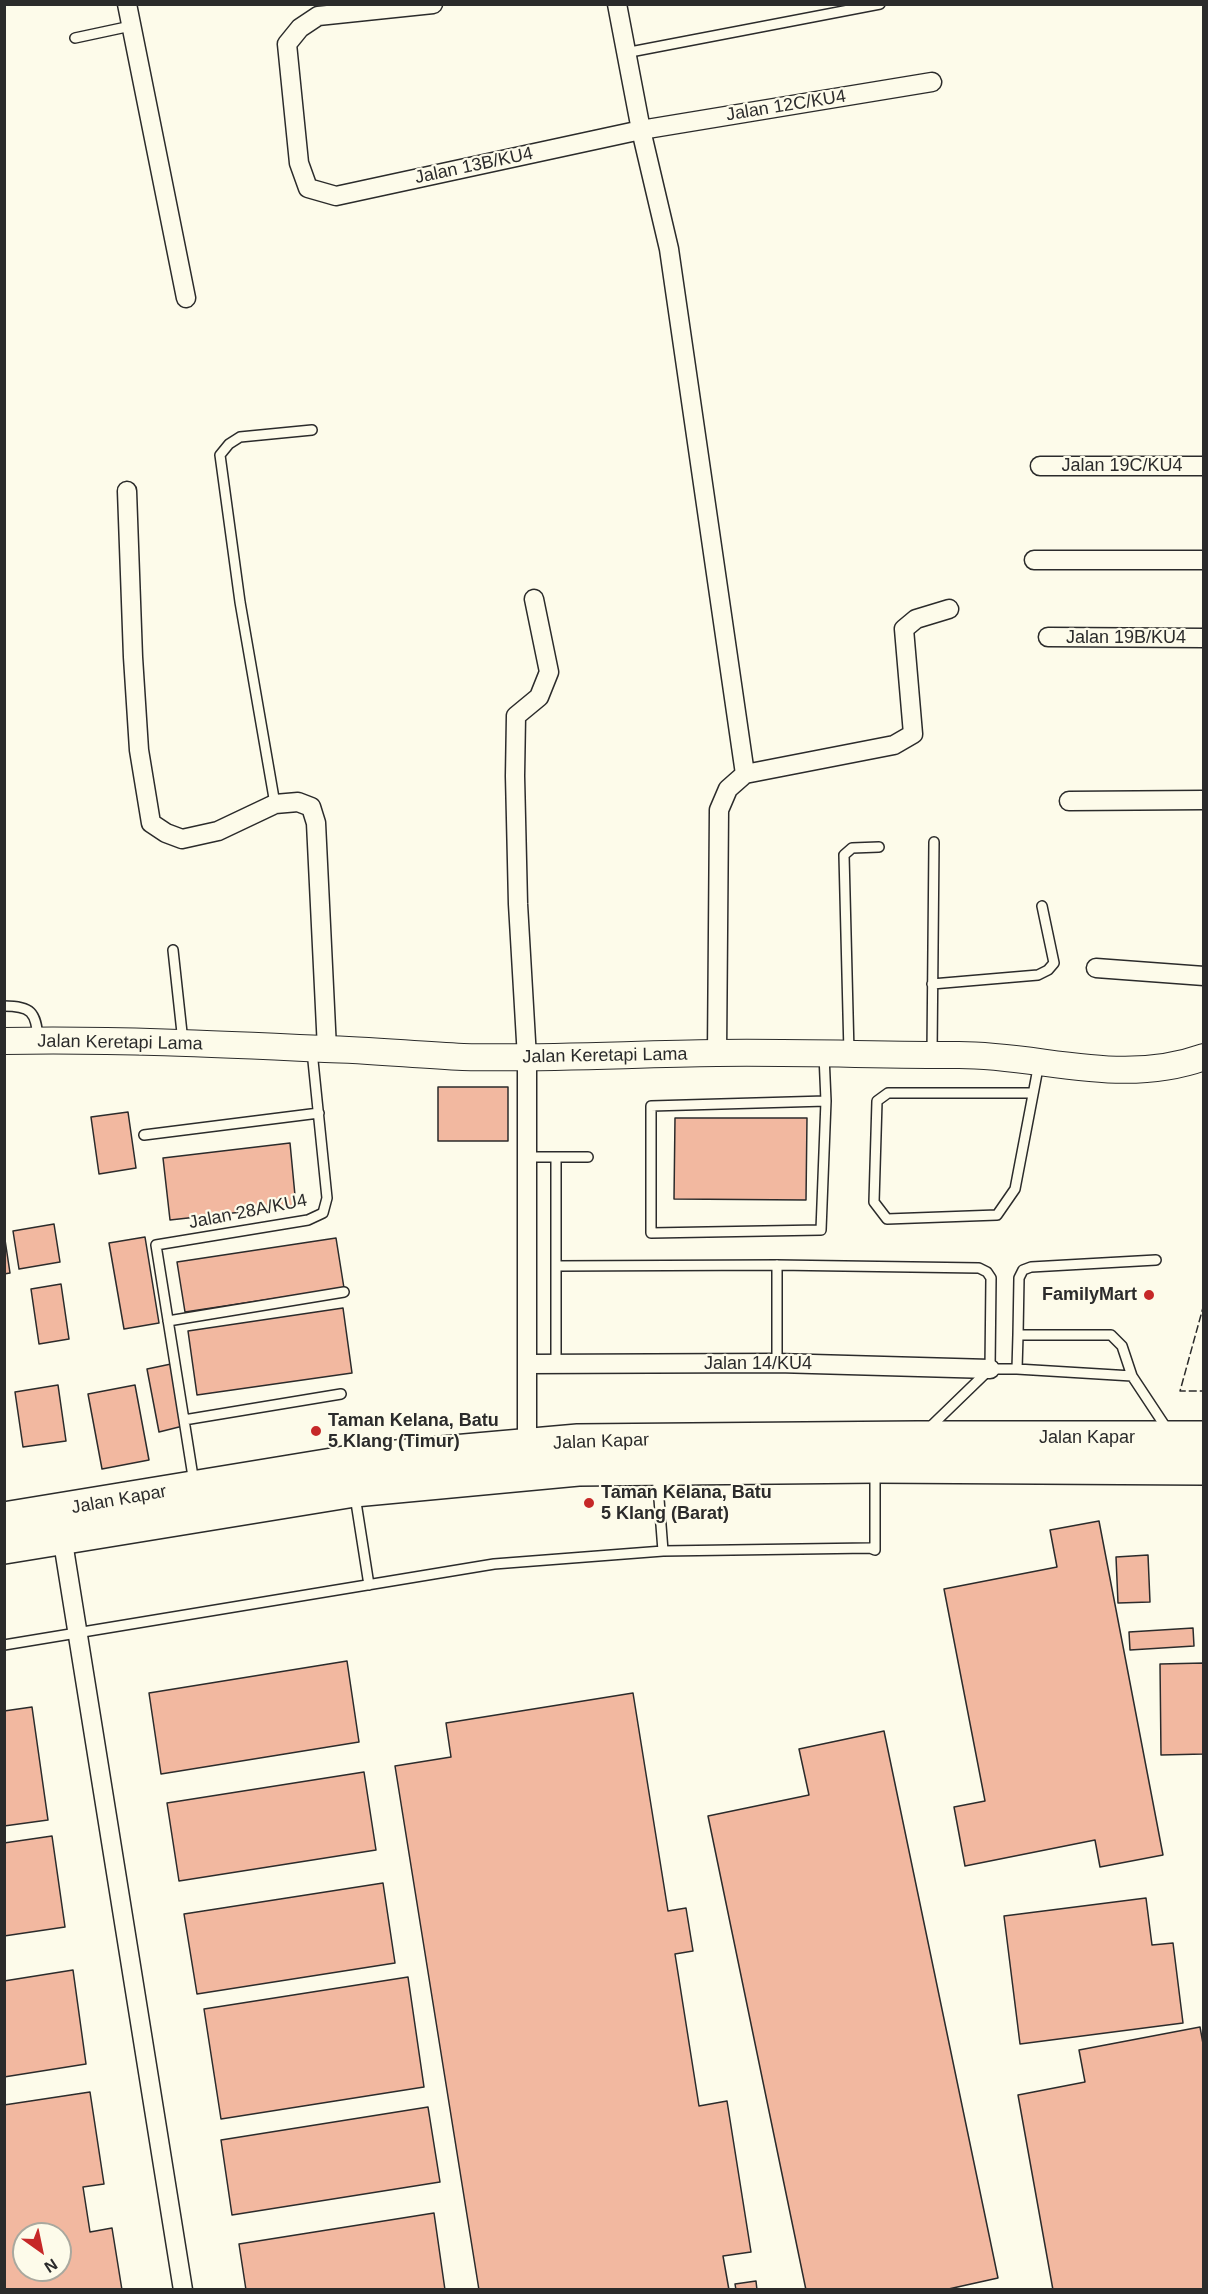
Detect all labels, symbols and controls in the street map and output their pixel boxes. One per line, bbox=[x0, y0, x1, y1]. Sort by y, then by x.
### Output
street label: Jalan 12C/KU4 bbox=[725, 86, 847, 126]
street label: Jalan 13B/KU4 bbox=[413, 143, 535, 189]
street label: Jalan 19C/KU4 bbox=[1061, 455, 1183, 477]
street label: Jalan 19B/KU4 bbox=[1066, 627, 1186, 649]
street label: Jalan Keretapi Lama bbox=[37, 1031, 203, 1055]
street label: Jalan Keretapi Lama bbox=[522, 1044, 688, 1068]
street label: Jalan 28A/KU4 bbox=[187, 1190, 309, 1234]
place label: FamilyMart bbox=[1042, 1284, 1137, 1306]
marker: FamilyMart bbox=[1142, 1288, 1156, 1302]
street label: Jalan 14/KU4 bbox=[704, 1353, 812, 1375]
place label: Taman Kelana, Batu 5 Klang (Timur) bbox=[328, 1410, 499, 1452]
marker: Taman Kelana, Batu 5 Klang (Timur) bbox=[309, 1424, 323, 1438]
street label: Jalan Kapar bbox=[1039, 1427, 1135, 1449]
street label: Jalan Kapar bbox=[553, 1430, 649, 1454]
street label: Jalan Kapar bbox=[70, 1481, 168, 1519]
place label: Taman Kelana, Batu 5 Klang (Barat) bbox=[601, 1482, 772, 1524]
marker: Taman Kelana, Batu 5 Klang (Barat) bbox=[582, 1496, 596, 1510]
north arrow bbox=[12, 2222, 72, 2282]
text: N bbox=[42, 2256, 60, 2276]

